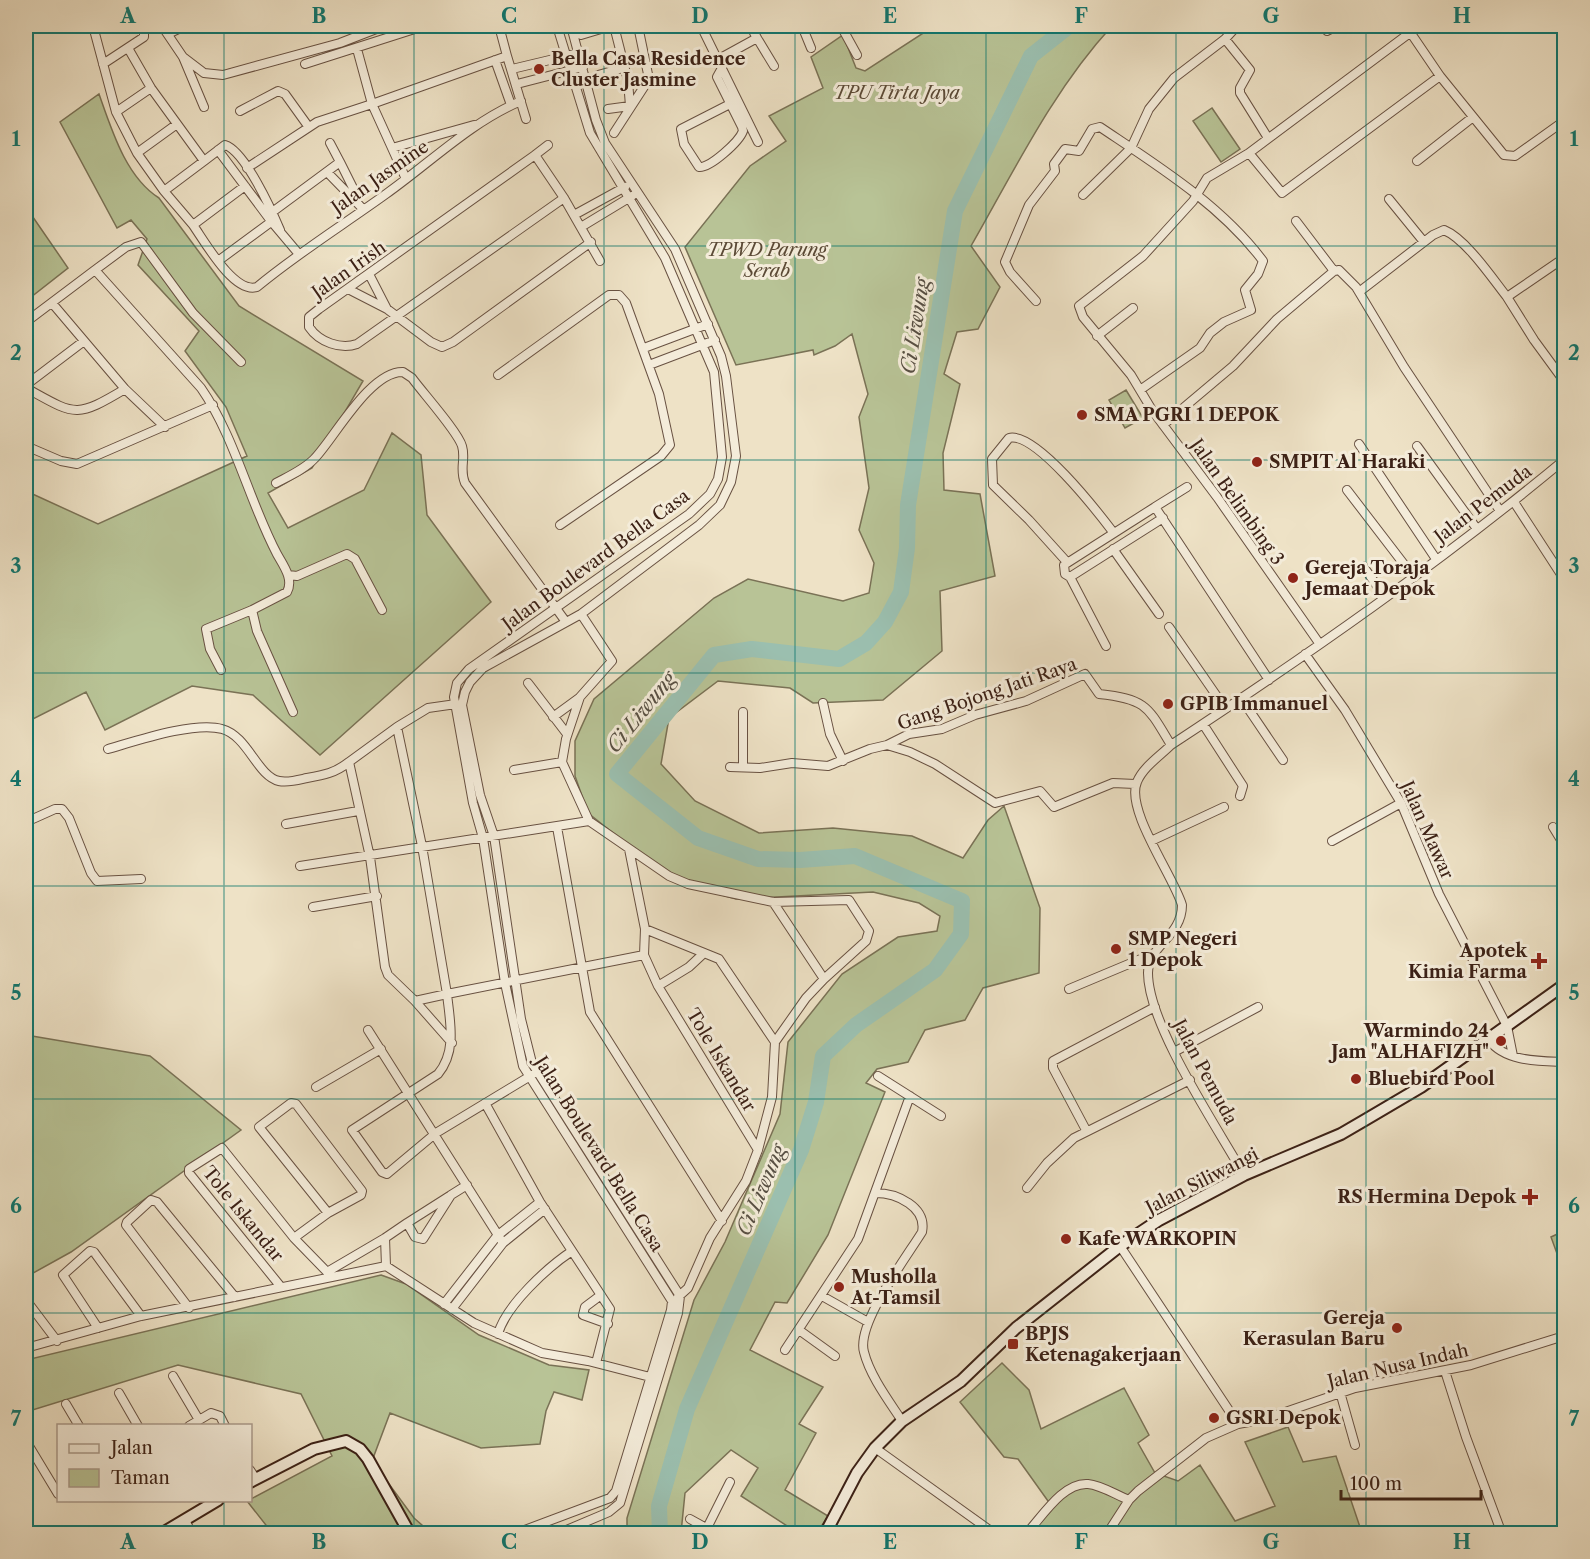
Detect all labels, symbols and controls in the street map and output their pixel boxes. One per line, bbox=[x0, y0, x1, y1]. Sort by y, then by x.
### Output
text: A bbox=[119, 4, 136, 28]
text: B bbox=[312, 4, 327, 28]
text: C bbox=[501, 4, 517, 28]
text: D bbox=[691, 4, 709, 28]
text: E bbox=[883, 4, 897, 28]
text: F bbox=[1074, 4, 1088, 28]
text: G bbox=[1263, 4, 1280, 28]
text: H bbox=[1453, 4, 1471, 28]
place label: Bella Casa Residence Cluster Jasmine bbox=[551, 48, 746, 91]
marker: Bella Casa Residence Cluster Jasmine bbox=[532, 62, 546, 76]
park label: TPU Tirta Jaya bbox=[834, 82, 960, 104]
text: 1 bbox=[12, 127, 21, 151]
text: 1 bbox=[1570, 127, 1579, 151]
street label: Jalan Jasmine bbox=[325, 135, 433, 220]
street label: Jalan Irish bbox=[305, 236, 390, 305]
park label: TPWD Parung Serab bbox=[707, 239, 829, 282]
water label: Ci Liwung bbox=[896, 275, 935, 376]
text: 2 bbox=[10, 341, 22, 365]
text: 2 bbox=[1568, 341, 1580, 365]
place label: SMA PGRI 1 DEPOK bbox=[1094, 404, 1280, 426]
marker: SMA PGRI 1 DEPOK bbox=[1075, 408, 1089, 422]
street label: Jalan Belimbing 3 bbox=[1184, 432, 1289, 569]
place label: SMPIT Al Haraki bbox=[1269, 451, 1426, 473]
marker: SMPIT Al Haraki bbox=[1250, 455, 1264, 469]
street label: Jalan Pemuda bbox=[1428, 460, 1536, 550]
street label: Jalan Boulevard Bella Casa bbox=[496, 484, 694, 637]
text: 3 bbox=[10, 554, 22, 578]
text: 3 bbox=[1568, 554, 1580, 578]
place label: Gereja Toraja Jemaat Depok bbox=[1302, 557, 1436, 600]
marker: Gereja Toraja Jemaat Depok bbox=[1286, 571, 1300, 585]
street label: Gang Bojong Jati Raya bbox=[894, 653, 1080, 735]
water label: Ci Liwung bbox=[601, 665, 682, 757]
place label: GPIB Immanuel bbox=[1180, 693, 1328, 715]
marker: GPIB Immanuel bbox=[1161, 697, 1175, 711]
text: 4 bbox=[10, 767, 22, 791]
text: 4 bbox=[1568, 767, 1580, 791]
street label: Jalan Mawar bbox=[1394, 775, 1459, 883]
place label: SMP Negeri 1 Depok bbox=[1128, 928, 1238, 971]
place label: Apotek Kimia Farma bbox=[1408, 940, 1528, 983]
marker: SMP Negeri 1 Depok bbox=[1109, 942, 1123, 956]
marker: Apotek Kimia Farma bbox=[1532, 954, 1546, 968]
text: 5 bbox=[10, 981, 22, 1005]
text: 5 bbox=[1568, 981, 1580, 1005]
street label: Tole Iskandar bbox=[682, 1004, 761, 1116]
street label: Jalan Pemuda bbox=[1167, 1013, 1242, 1129]
place label: Warmindo 24 Jam "ALHAFIZH" bbox=[1328, 1020, 1489, 1063]
marker: Warmindo 24 Jam "ALHAFIZH" bbox=[1494, 1034, 1508, 1048]
street label: Jalan Boulevard Bella Casa bbox=[528, 1050, 669, 1256]
place label: Bluebird Pool bbox=[1368, 1068, 1495, 1090]
marker: Bluebird Pool bbox=[1349, 1072, 1363, 1086]
water label: Ci Liwung bbox=[731, 1139, 792, 1239]
street label: Jalan Siliwangi bbox=[1139, 1143, 1262, 1220]
street label: Tole Iskandar bbox=[198, 1162, 288, 1266]
place label: RS Hermina Depok bbox=[1337, 1186, 1517, 1208]
marker: RS Hermina Depok bbox=[1521, 1188, 1539, 1206]
text: 6 bbox=[10, 1194, 22, 1218]
text: 6 bbox=[1568, 1194, 1580, 1218]
place label: Kafe WARKOPIN bbox=[1078, 1228, 1237, 1250]
marker: Kafe WARKOPIN bbox=[1059, 1232, 1073, 1246]
place label: Musholla At-Tamsil bbox=[850, 1266, 941, 1309]
marker: Musholla At-Tamsil bbox=[832, 1280, 846, 1294]
place label: Gereja Kerasulan Baru bbox=[1243, 1307, 1386, 1350]
marker: Gereja Kerasulan Baru bbox=[1390, 1321, 1404, 1335]
place label: BPJS Ketenagakerjaan bbox=[1025, 1323, 1182, 1366]
marker: BPJS Ketenagakerjaan bbox=[1006, 1337, 1020, 1351]
street label: Jalan Nusa Indah bbox=[1323, 1339, 1471, 1394]
text: 7 bbox=[11, 1407, 22, 1431]
place label: GSRI Depok bbox=[1226, 1407, 1342, 1429]
text: 7 bbox=[1569, 1407, 1580, 1431]
marker: GSRI Depok bbox=[1207, 1411, 1221, 1425]
legend bbox=[57, 1424, 252, 1502]
text: Jalan bbox=[108, 1437, 153, 1459]
scale bar bbox=[1341, 1463, 1480, 1501]
text: Taman bbox=[111, 1467, 170, 1489]
text: 100 m bbox=[1350, 1473, 1402, 1495]
text: A bbox=[119, 1530, 136, 1554]
text: B bbox=[312, 1530, 327, 1554]
text: C bbox=[501, 1530, 517, 1554]
text: D bbox=[691, 1530, 709, 1554]
text: E bbox=[883, 1530, 897, 1554]
text: F bbox=[1074, 1530, 1088, 1554]
text: G bbox=[1263, 1530, 1280, 1554]
text: H bbox=[1453, 1530, 1471, 1554]

